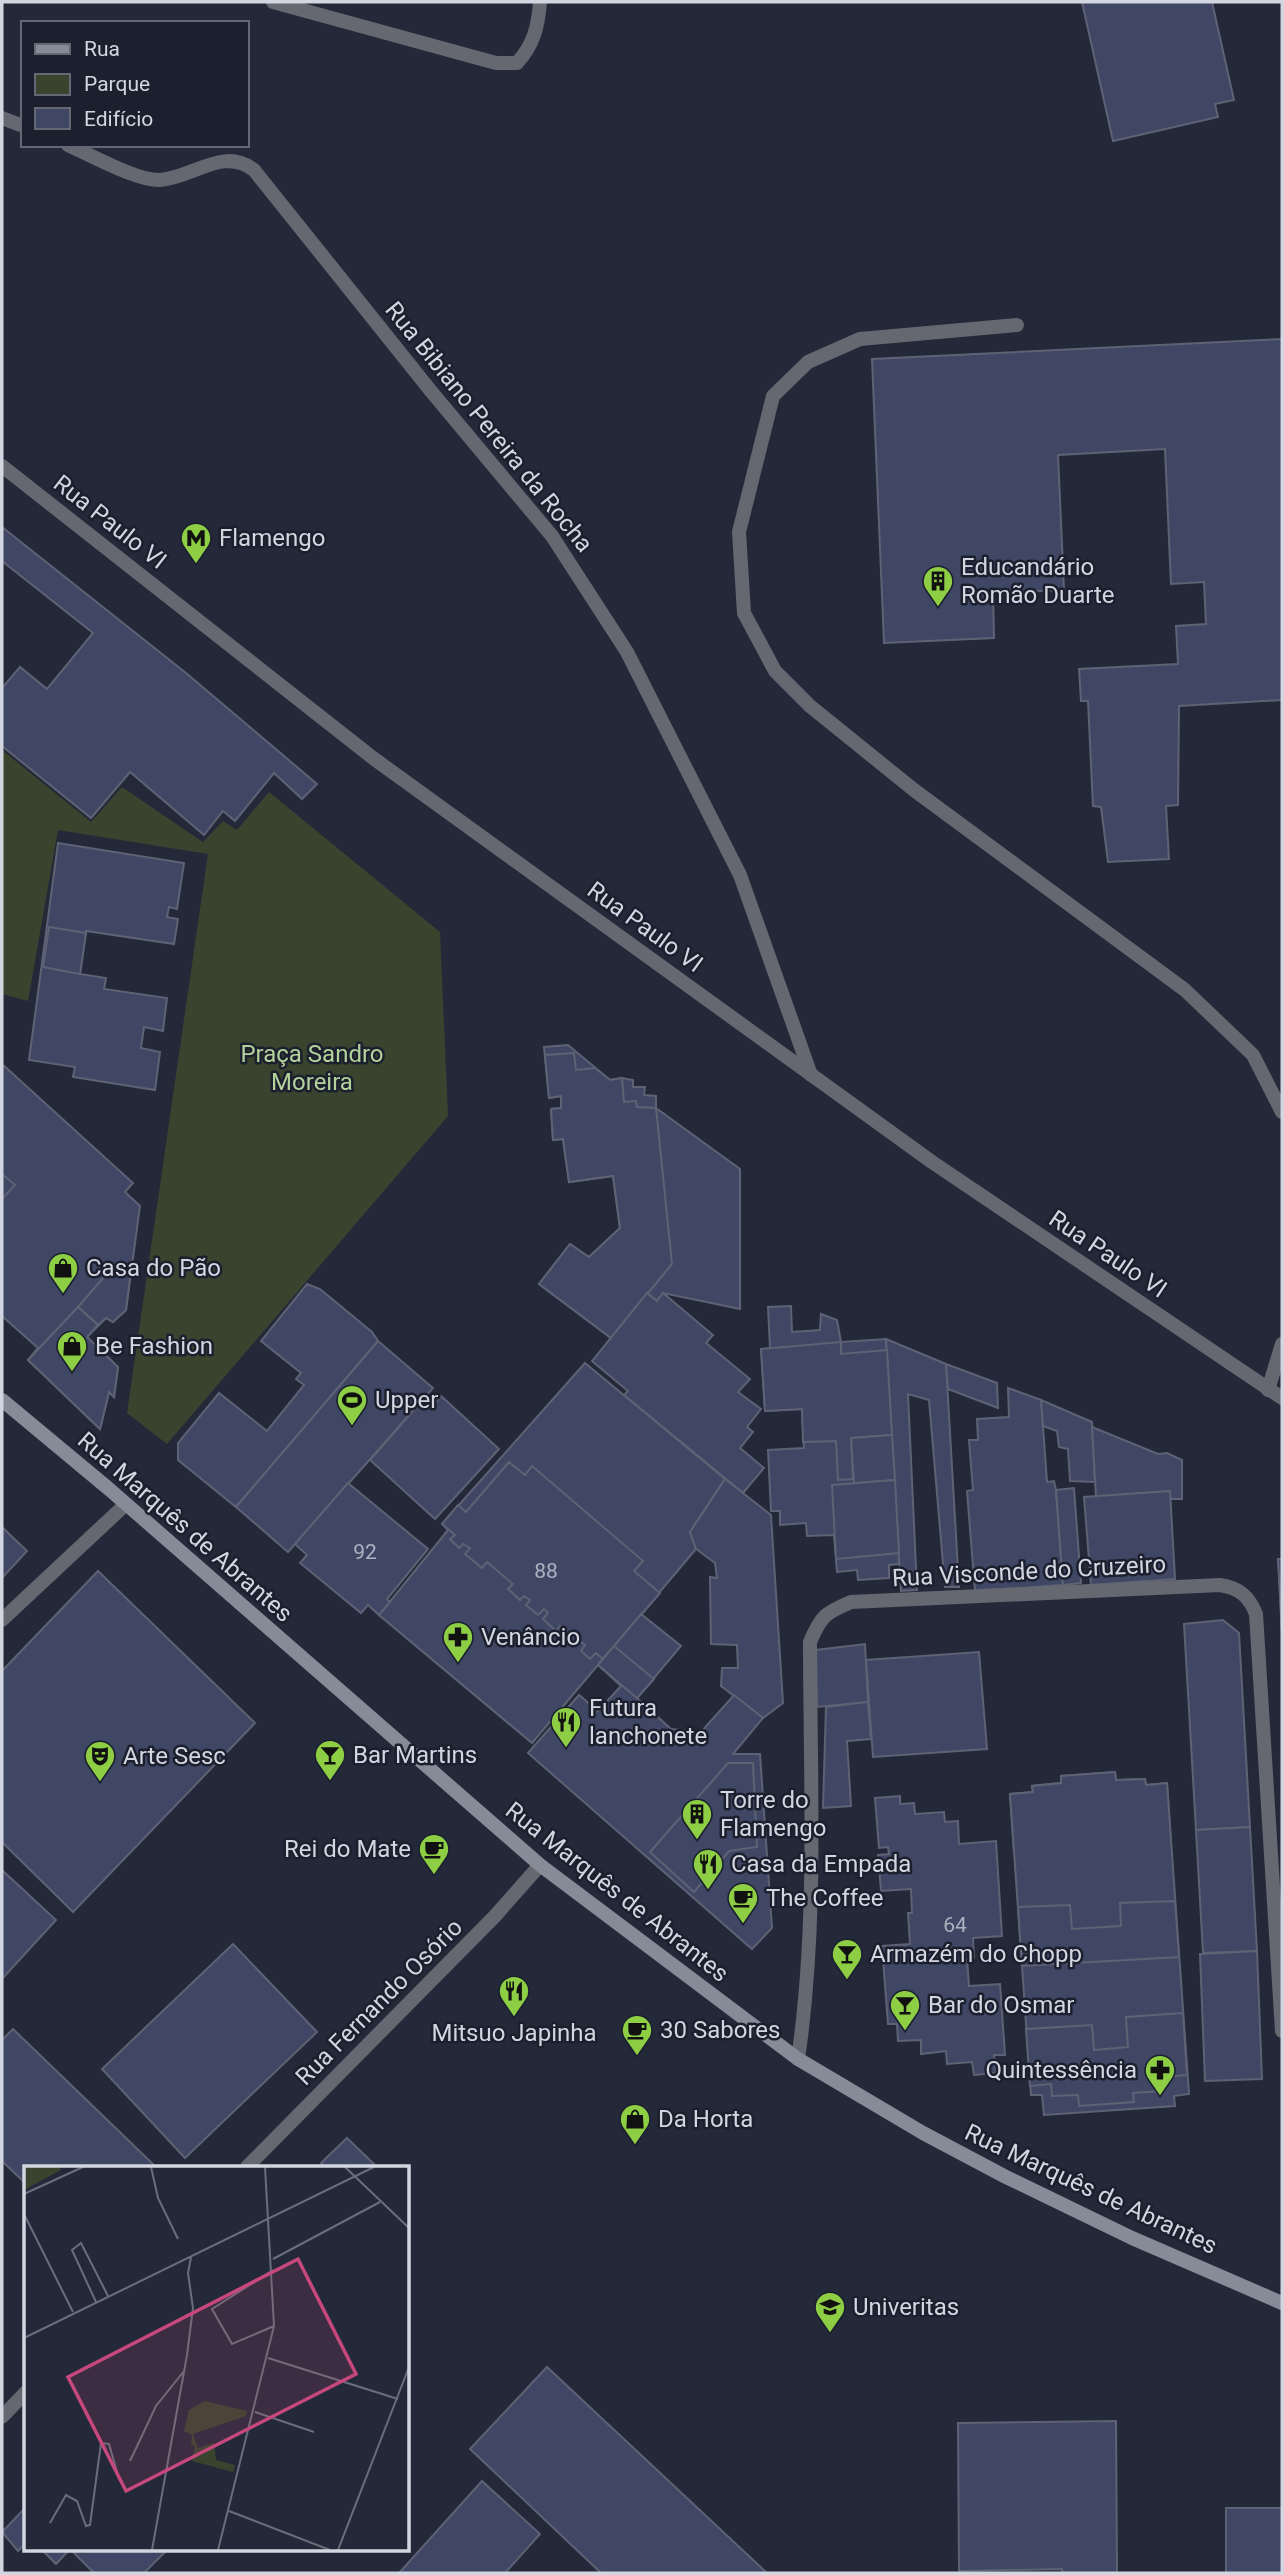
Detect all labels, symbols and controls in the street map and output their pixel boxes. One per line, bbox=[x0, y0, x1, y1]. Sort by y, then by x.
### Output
legend bbox=[21, 21, 248, 147]
text: Rua bbox=[84, 37, 120, 61]
text: Parque bbox=[84, 72, 150, 96]
text: Edifício bbox=[84, 107, 153, 131]
street label: Rua Bibiano Pereira da Rocha bbox=[379, 296, 599, 558]
street label: Rua Paulo VI bbox=[48, 469, 172, 575]
metro station icon: Flamengo bbox=[179, 521, 213, 565]
place label: Flamengo bbox=[219, 524, 325, 552]
place label: Educandário Romão Duarte bbox=[961, 553, 1115, 609]
building icon: Educandário Romão Duarte bbox=[921, 564, 955, 608]
street label: Rua Paulo VI bbox=[582, 876, 708, 978]
park label: Praça Sandro Moreira bbox=[240, 1040, 384, 1096]
street label: Rua Paulo VI bbox=[1044, 1204, 1172, 1304]
shop icon: Casa do Pão bbox=[46, 1251, 80, 1295]
place label: Casa do Pão bbox=[86, 1254, 221, 1282]
shop icon: Be Fashion bbox=[55, 1329, 89, 1373]
place label: Be Fashion bbox=[95, 1332, 213, 1360]
sports icon: Upper bbox=[335, 1383, 369, 1427]
place label: Upper bbox=[375, 1386, 438, 1414]
street label: Rua Marquês de Abrantes bbox=[72, 1426, 298, 1628]
house number: 92 bbox=[353, 1540, 377, 1564]
street label: Rua Visconde do Cruzeiro bbox=[891, 1550, 1167, 1592]
house number: 88 bbox=[534, 1559, 558, 1583]
pharmacy icon: Venâncio bbox=[441, 1620, 475, 1664]
place label: Venâncio bbox=[481, 1623, 580, 1651]
place label: Futura lanchonete bbox=[589, 1694, 707, 1750]
restaurant icon: Futura lanchonete bbox=[549, 1705, 583, 1749]
bar icon: Bar Martins bbox=[313, 1738, 347, 1782]
theatre icon: Arte Sesc bbox=[83, 1739, 117, 1783]
place label: Bar Martins bbox=[353, 1741, 477, 1769]
place label: Arte Sesc bbox=[123, 1742, 226, 1770]
place label: Torre do Flamengo bbox=[720, 1786, 826, 1842]
street label: Rua Marquês de Abrantes bbox=[500, 1796, 734, 1988]
building icon: Torre do Flamengo bbox=[680, 1797, 714, 1841]
cafe icon: Rei do Mate bbox=[417, 1832, 451, 1876]
place label: Rei do Mate bbox=[284, 1835, 411, 1863]
restaurant icon: Casa da Empada bbox=[691, 1847, 725, 1891]
place label: Casa da Empada bbox=[731, 1850, 911, 1878]
cafe icon: The Coffee bbox=[726, 1881, 760, 1925]
place label: The Coffee bbox=[766, 1884, 883, 1912]
street label: Rua Fernando Osório bbox=[290, 1913, 468, 2091]
house number: 64 bbox=[943, 1913, 967, 1937]
bar icon: Armazém do Chopp bbox=[830, 1937, 864, 1981]
place label: Armazém do Chopp bbox=[870, 1940, 1082, 1968]
restaurant icon: Mitsuo Japinha bbox=[497, 1974, 531, 2018]
bar icon: Bar do Osmar bbox=[888, 1988, 922, 2032]
place label: Bar do Osmar bbox=[928, 1991, 1074, 2019]
cafe icon: 30 Sabores bbox=[620, 2013, 654, 2057]
place label: 30 Sabores bbox=[660, 2016, 780, 2044]
place label: Mitsuo Japinha bbox=[431, 2019, 597, 2047]
pharmacy icon: Quintessência bbox=[1143, 2053, 1177, 2097]
place label: Quintessência bbox=[985, 2056, 1137, 2084]
shop icon: Da Horta bbox=[618, 2102, 652, 2146]
place label: Da Horta bbox=[658, 2105, 753, 2133]
street label: Rua Marquês de Abrantes bbox=[960, 2118, 1222, 2260]
inset map bbox=[24, 2166, 410, 2550]
school or university icon: Univeritas bbox=[813, 2290, 847, 2334]
place label: Univeritas bbox=[853, 2293, 959, 2321]

